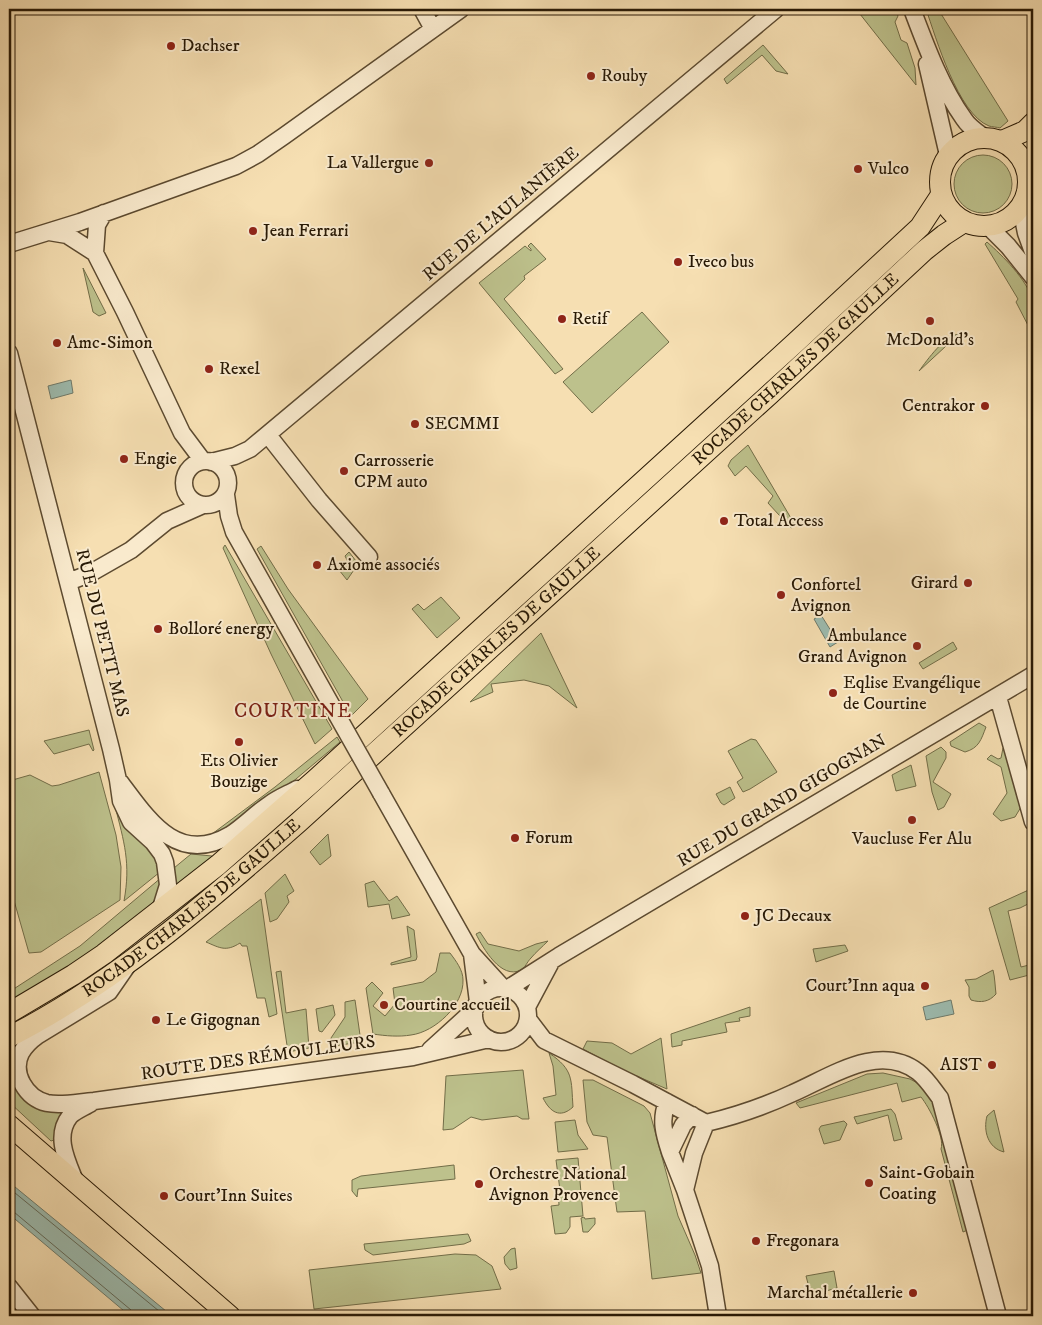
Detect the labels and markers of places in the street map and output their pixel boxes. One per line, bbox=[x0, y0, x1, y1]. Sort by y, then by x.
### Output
place label: Dachser bbox=[181, 35, 240, 57]
marker: Dachser bbox=[165, 40, 177, 52]
place label: Rouby bbox=[601, 65, 648, 87]
marker: Rouby bbox=[585, 70, 597, 82]
place label: La Vallergue bbox=[327, 152, 419, 174]
marker: La Vallergue bbox=[423, 157, 435, 169]
place label: Vulco bbox=[867, 158, 909, 180]
marker: Vulco bbox=[852, 163, 864, 175]
place label: Jean Ferrari bbox=[261, 220, 349, 242]
marker: Jean Ferrari bbox=[247, 225, 259, 237]
place label: Iveco bus bbox=[688, 251, 754, 273]
marker: Iveco bus bbox=[672, 256, 684, 268]
place label: Retif bbox=[572, 308, 611, 330]
marker: Retif bbox=[556, 313, 568, 325]
marker: McDonald's bbox=[924, 315, 936, 327]
place label: McDonald's bbox=[886, 329, 974, 351]
place label: Amc-Simon bbox=[67, 332, 153, 354]
marker: Amc-Simon bbox=[51, 337, 63, 349]
place label: Rexel bbox=[219, 358, 261, 380]
marker: Rexel bbox=[203, 363, 215, 375]
place label: Centrakor bbox=[902, 395, 975, 417]
marker: Centrakor bbox=[979, 400, 991, 412]
place label: SECMMI bbox=[425, 413, 499, 435]
marker: SECMMI bbox=[409, 418, 421, 430]
place label: Engie bbox=[134, 448, 177, 470]
place label: Carrosserie CPM auto bbox=[354, 450, 434, 493]
marker: Engie bbox=[118, 453, 130, 465]
marker: Carrosserie CPM auto bbox=[338, 465, 350, 477]
place label: Total Access bbox=[734, 510, 824, 532]
marker: Total Access bbox=[718, 515, 730, 527]
place label: Axiome associés bbox=[327, 554, 440, 576]
marker: Axiome associés bbox=[311, 559, 323, 571]
place label: Girard bbox=[911, 572, 958, 594]
place label: Confortel Avignon bbox=[791, 574, 861, 617]
marker: Girard bbox=[962, 577, 974, 589]
marker: Confortel Avignon bbox=[775, 589, 787, 601]
place label: Bolloré energy bbox=[168, 618, 274, 640]
marker: Bolloré energy bbox=[152, 623, 164, 635]
place label: Ambulance Grand Avignon bbox=[798, 625, 908, 668]
marker: Ambulance Grand Avignon bbox=[911, 640, 923, 652]
place label: Eqlise Evangélique de Courtine bbox=[843, 672, 981, 715]
marker: Eqlise Evangélique de Courtine bbox=[827, 687, 839, 699]
marker: Ets Olivier Bouzige bbox=[233, 736, 245, 748]
place label: Ets Olivier Bouzige bbox=[200, 750, 278, 793]
marker: Vaucluse Fer Alu bbox=[906, 814, 918, 826]
place label: Forum bbox=[525, 827, 573, 849]
place label: Vaucluse Fer Alu bbox=[851, 828, 972, 850]
marker: Forum bbox=[509, 832, 521, 844]
place label: JC Decaux bbox=[753, 905, 832, 927]
marker: JC Decaux bbox=[739, 910, 751, 922]
place label: Court'Inn aqua bbox=[806, 975, 915, 997]
marker: Court'Inn aqua bbox=[919, 980, 931, 992]
place label: Courtine accueil bbox=[394, 994, 511, 1016]
marker: Courtine accueil bbox=[378, 999, 390, 1011]
place label: Le Gigognan bbox=[166, 1009, 261, 1031]
marker: Le Gigognan bbox=[150, 1014, 162, 1026]
place label: AIST bbox=[940, 1054, 982, 1076]
marker: AIST bbox=[986, 1059, 998, 1071]
place label: Saint-Gobain Coating bbox=[879, 1162, 975, 1205]
place label: Orchestre National Avignon Provence bbox=[489, 1163, 627, 1206]
marker: Saint-Gobain Coating bbox=[863, 1177, 875, 1189]
marker: Orchestre National Avignon Provence bbox=[473, 1178, 485, 1190]
place label: Court'Inn Suites bbox=[174, 1185, 293, 1207]
marker: Court'Inn Suites bbox=[158, 1190, 170, 1202]
place label: Fregonara bbox=[766, 1230, 840, 1252]
marker: Fregonara bbox=[750, 1235, 762, 1247]
place label: Marchal métallerie bbox=[767, 1282, 903, 1304]
marker: Marchal métallerie bbox=[907, 1287, 919, 1299]

